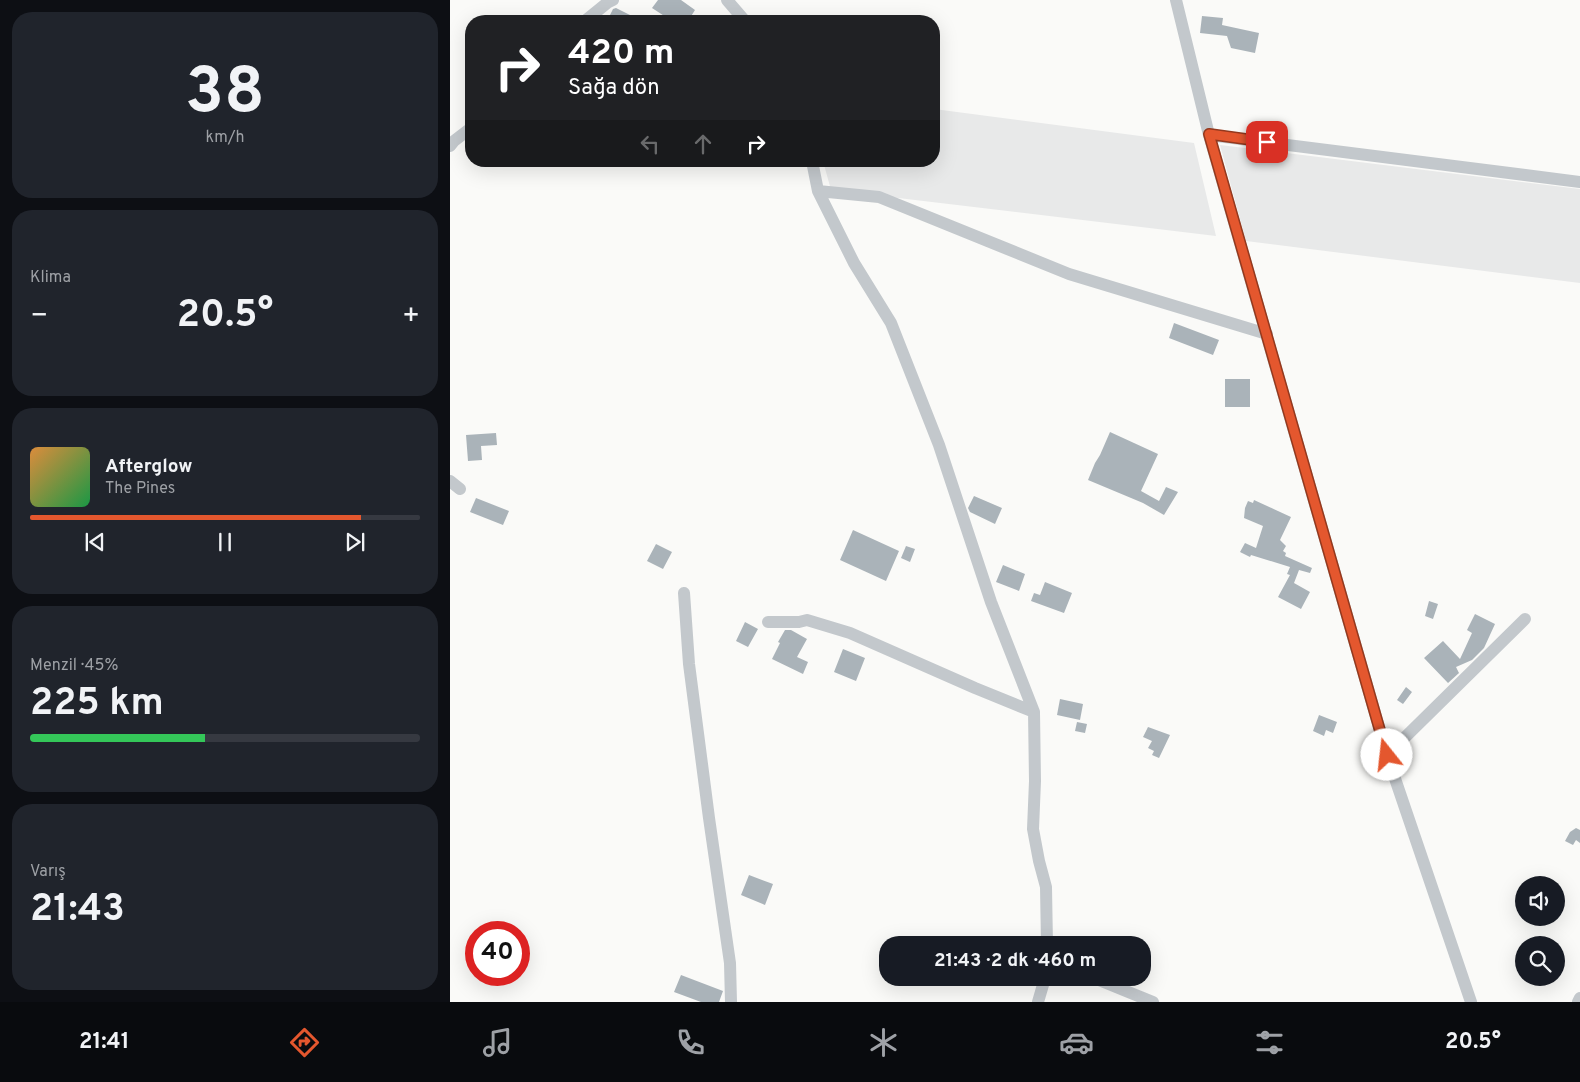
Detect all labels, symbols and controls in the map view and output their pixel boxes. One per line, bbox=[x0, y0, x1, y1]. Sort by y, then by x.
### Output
text: 420 m bbox=[568, 32, 674, 76]
icon: right bbox=[485, 35, 550, 100]
text: 38 bbox=[185, 54, 265, 136]
text: Sağa dön bbox=[568, 75, 660, 102]
pin bbox=[1246, 121, 1288, 163]
text: km/h bbox=[206, 128, 244, 148]
icon: arrive bbox=[1253, 128, 1281, 156]
icon: left bbox=[636, 130, 664, 158]
icon: ahead bbox=[689, 130, 717, 158]
icon: right bbox=[742, 130, 770, 158]
text: Klima bbox=[30, 268, 71, 288]
text: 20.5° bbox=[177, 292, 273, 341]
text: − bbox=[30, 299, 48, 335]
text: + bbox=[402, 299, 420, 335]
text: Afterglow bbox=[105, 455, 193, 479]
text: The Pines bbox=[105, 479, 175, 499]
icon: previous bbox=[81, 528, 109, 556]
icon: pause bbox=[211, 528, 239, 556]
icon: next bbox=[341, 528, 369, 556]
text: Menzil · 45% bbox=[30, 656, 118, 676]
text: 225 km bbox=[30, 680, 164, 729]
position arrow bbox=[1360, 728, 1412, 780]
text: Varış bbox=[30, 862, 66, 882]
map controls bbox=[1515, 876, 1565, 986]
button: sound bbox=[1515, 876, 1565, 926]
text: 21:43 bbox=[30, 886, 125, 935]
speed limit sign: 40 bbox=[465, 921, 530, 986]
button: search bbox=[1515, 936, 1565, 986]
text: 21:43 · 2 dk · 460 m bbox=[934, 949, 1096, 973]
icon: directions bbox=[287, 1025, 322, 1060]
icon: music bbox=[480, 1025, 515, 1060]
icon: phone bbox=[673, 1025, 708, 1060]
icon: climate bbox=[866, 1025, 901, 1060]
icon: car bbox=[1059, 1025, 1094, 1060]
icon: filters bbox=[1252, 1025, 1287, 1060]
text: 21:41 bbox=[79, 1029, 130, 1056]
text: 20.5° bbox=[1445, 1029, 1501, 1056]

